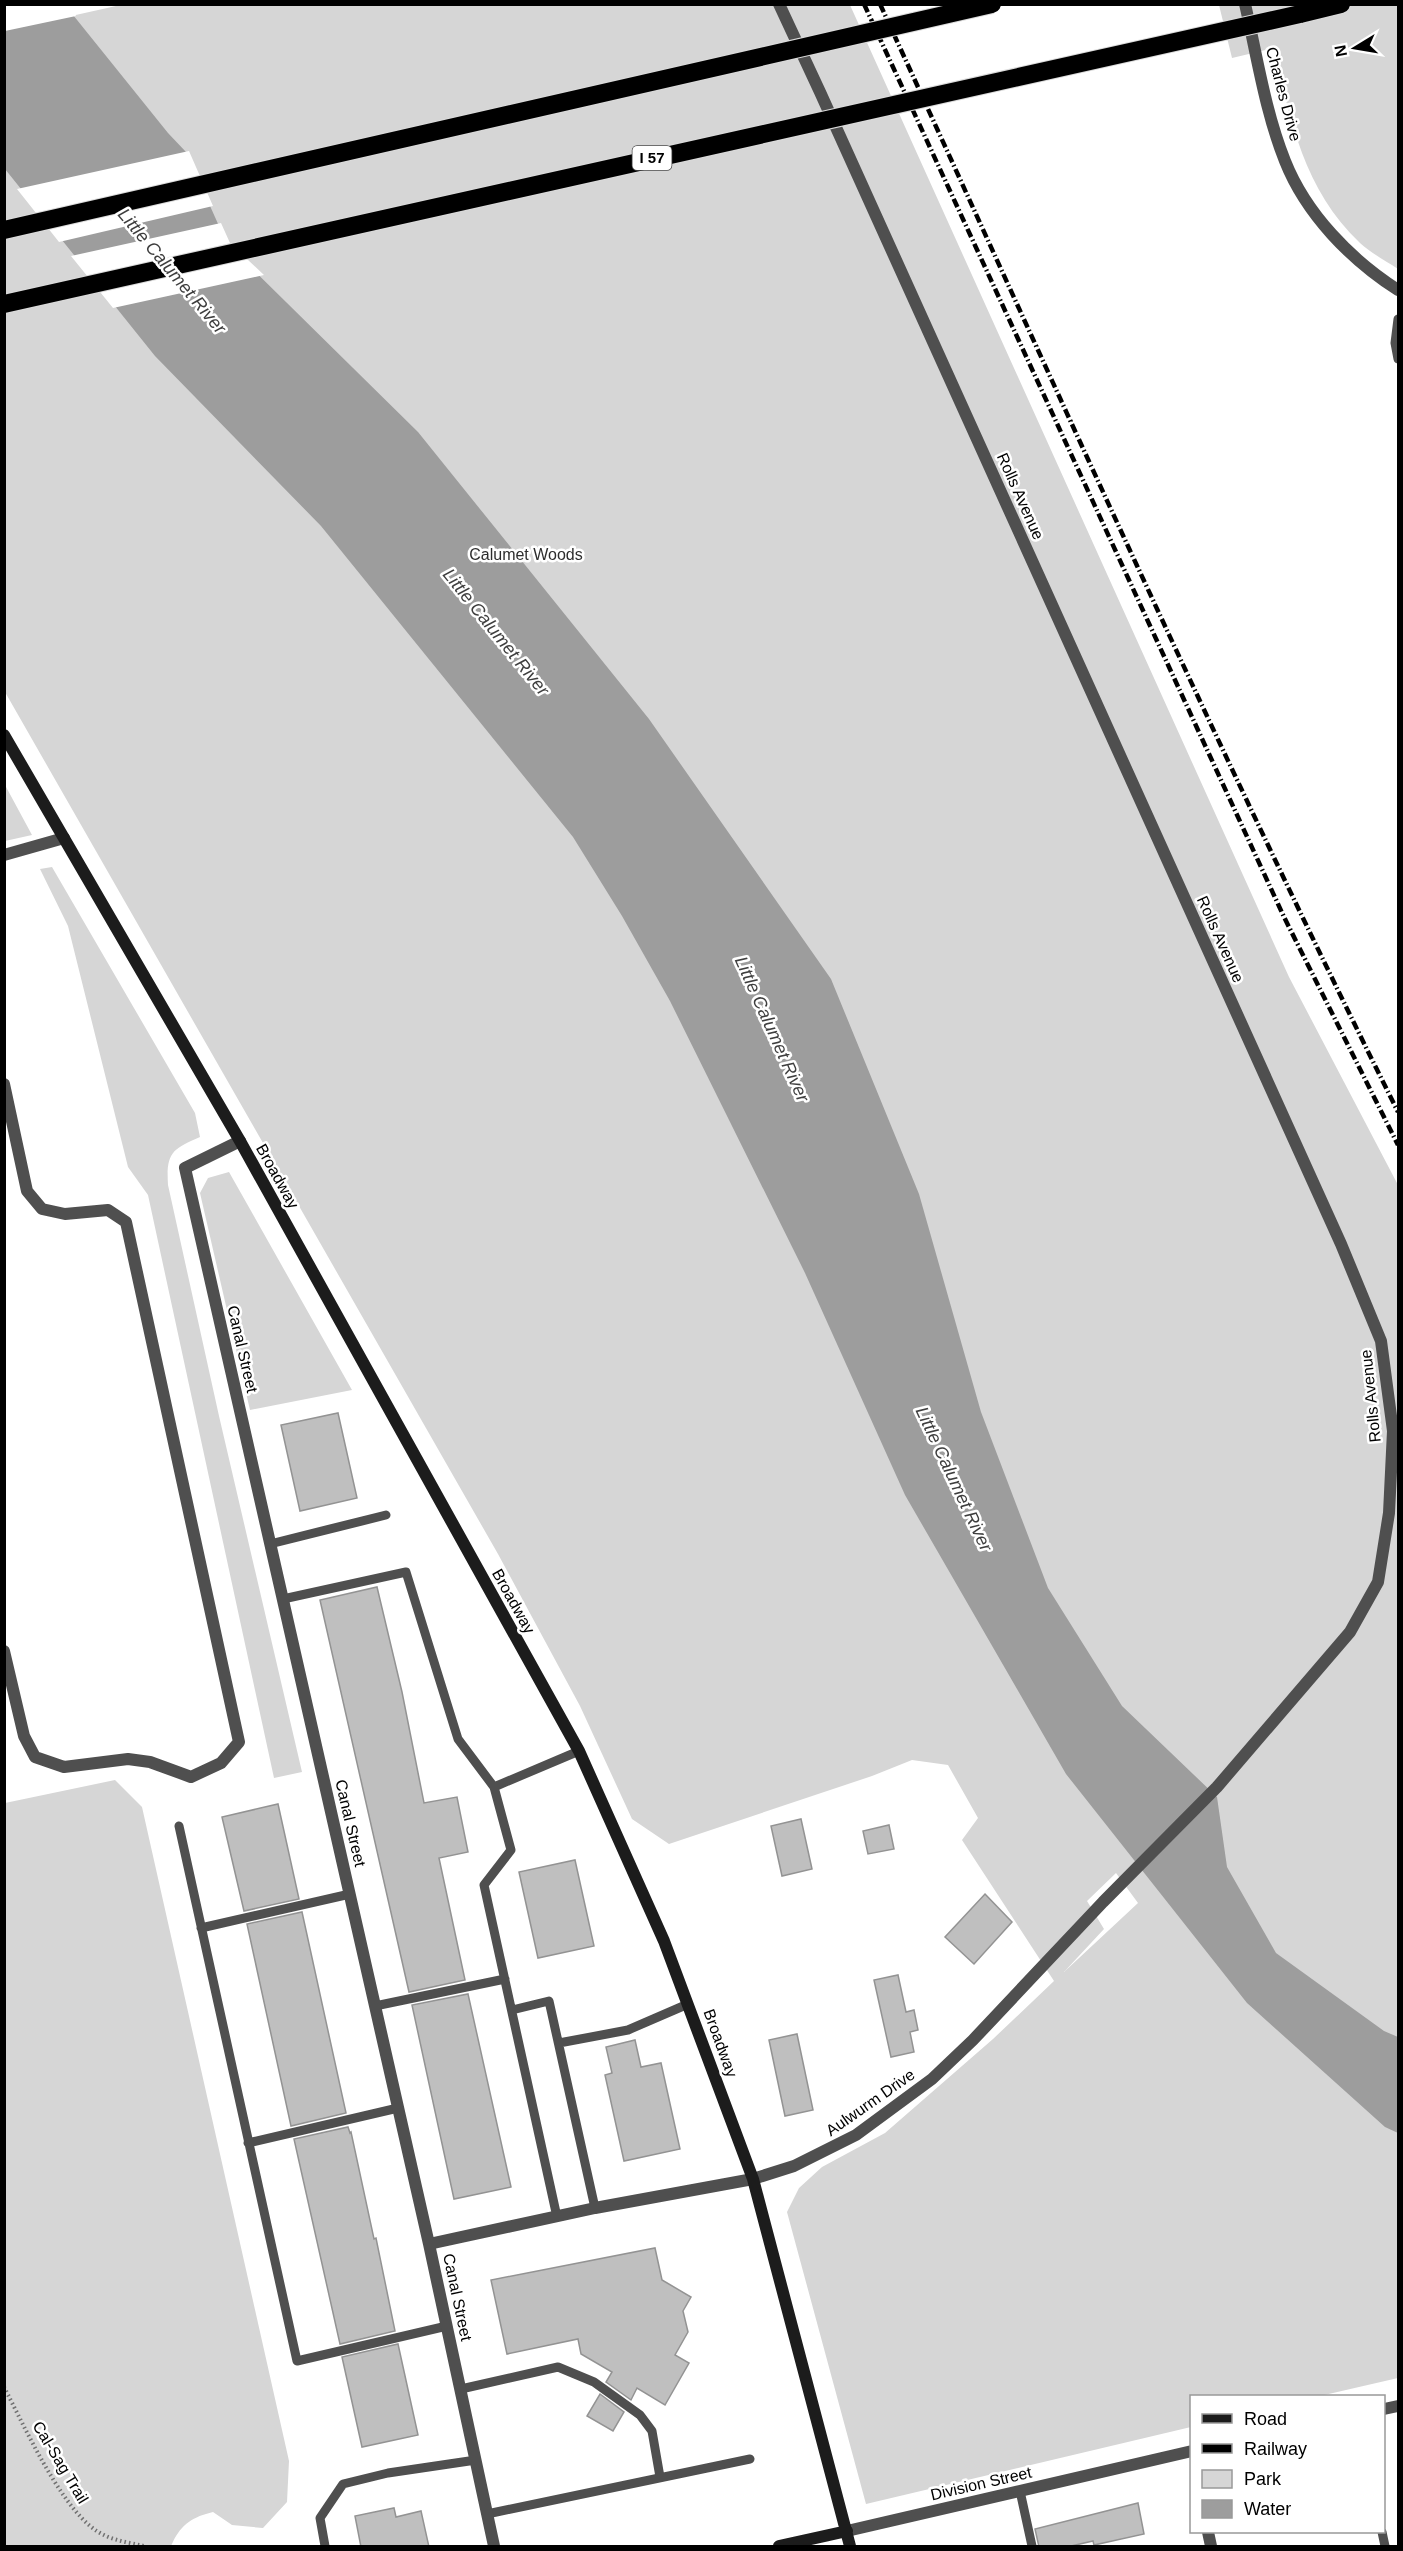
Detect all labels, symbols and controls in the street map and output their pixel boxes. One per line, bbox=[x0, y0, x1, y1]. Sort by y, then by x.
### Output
north arrow bbox=[1325, 18, 1385, 78]
text: N bbox=[1331, 43, 1350, 58]
street label: Charles Drive bbox=[1263, 45, 1304, 143]
road number: I 57 bbox=[632, 146, 672, 170]
water label: Little Calumet River bbox=[114, 204, 231, 338]
street label: Rolls Avenue bbox=[994, 450, 1047, 542]
park label: Calumet Woods bbox=[469, 546, 583, 563]
water label: Little Calumet River bbox=[439, 565, 554, 700]
street label: Rolls Avenue bbox=[1194, 893, 1247, 985]
water label: Little Calumet River bbox=[731, 953, 813, 1106]
street label: Broadway bbox=[253, 1141, 302, 1211]
street label: Canal Street bbox=[224, 1304, 261, 1395]
street label: Rolls Avenue bbox=[1357, 1349, 1384, 1443]
water label: Little Calumet River bbox=[912, 1404, 997, 1555]
street label: Broadway bbox=[489, 1566, 538, 1636]
street label: Canal Street bbox=[332, 1778, 369, 1869]
street label: Broadway bbox=[700, 2007, 741, 2080]
street label: Aulwurm Drive bbox=[823, 2066, 918, 2139]
street label: Canal Street bbox=[440, 2252, 475, 2343]
legend bbox=[1190, 2395, 1385, 2533]
text: Road bbox=[1244, 2409, 1287, 2429]
street label: Cal-Sag Trail bbox=[29, 2418, 92, 2506]
text: Railway bbox=[1244, 2439, 1307, 2459]
street label: Division Street bbox=[929, 2463, 1034, 2503]
text: Park bbox=[1244, 2469, 1282, 2489]
text: Water bbox=[1244, 2499, 1291, 2519]

